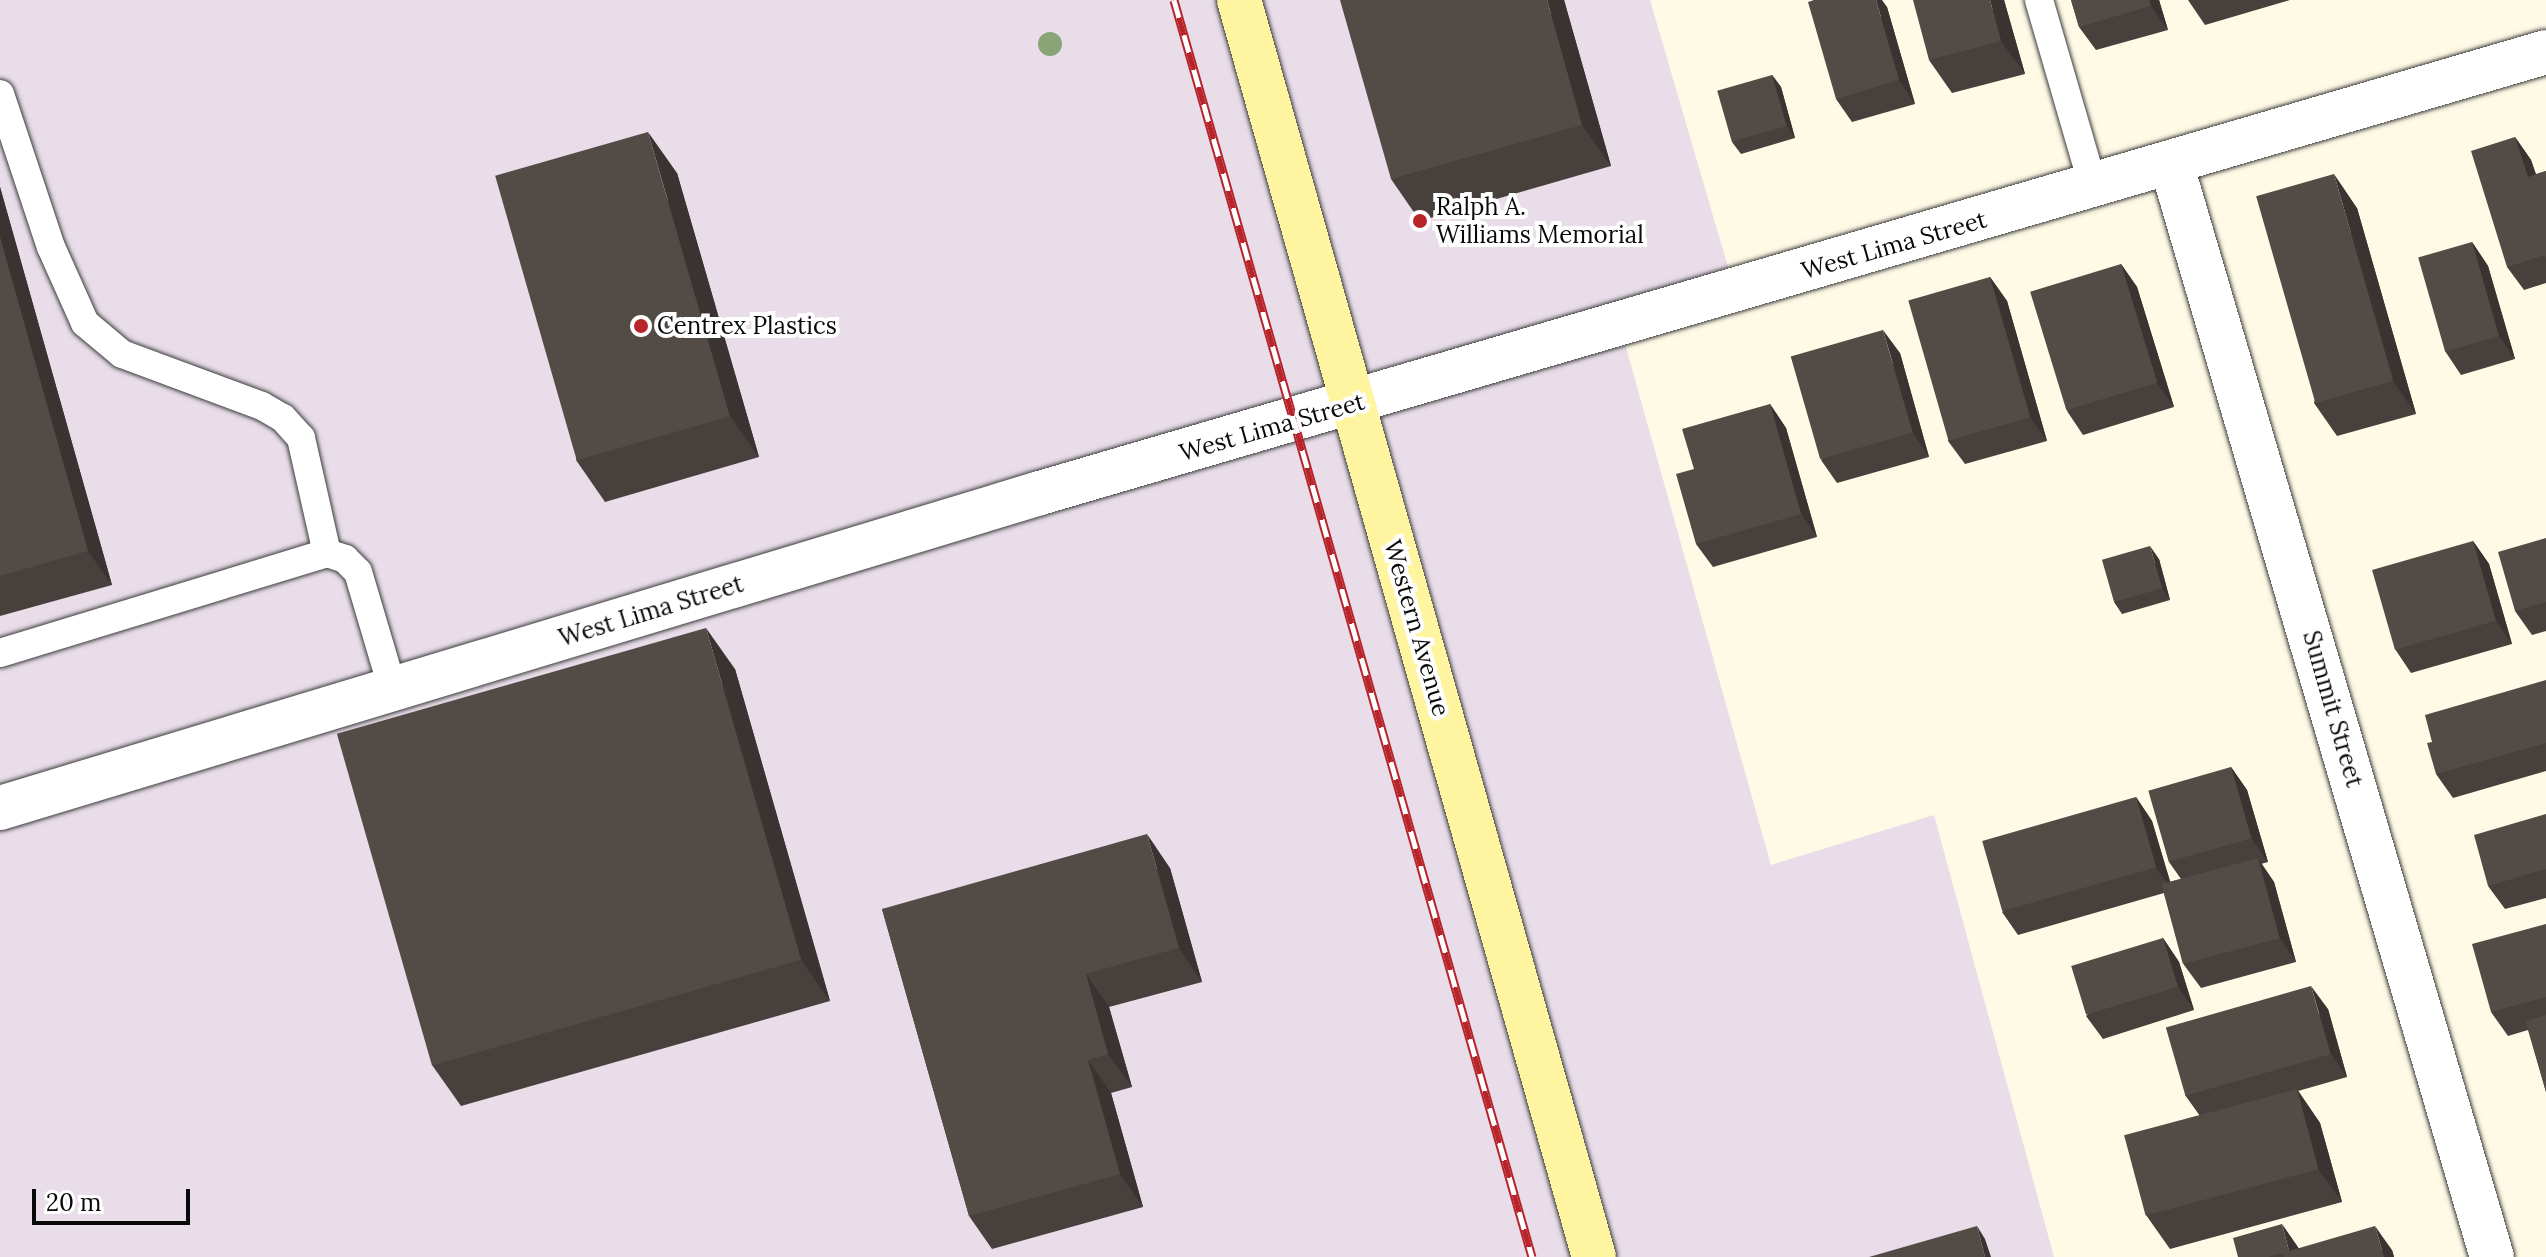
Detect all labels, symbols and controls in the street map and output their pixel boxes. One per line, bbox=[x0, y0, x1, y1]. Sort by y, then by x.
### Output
place label: Ralph A. Williams Memorial bbox=[1436, 193, 1644, 249]
street label: West Lima Street bbox=[1798, 205, 1990, 285]
marker: Ralph A. Williams Memorial bbox=[1411, 212, 1429, 230]
place label: Centrex Plastics bbox=[657, 312, 837, 340]
marker: Centrex Plastics bbox=[632, 317, 650, 335]
street label: West Lima Street bbox=[1176, 387, 1368, 467]
street label: Western Avenue bbox=[1378, 537, 1456, 719]
street label: West Lima Street bbox=[555, 569, 747, 653]
street label: Summit Street bbox=[2297, 627, 2369, 791]
scale bar bbox=[36, 1173, 194, 1223]
text: 20 m bbox=[46, 1187, 102, 1218]

